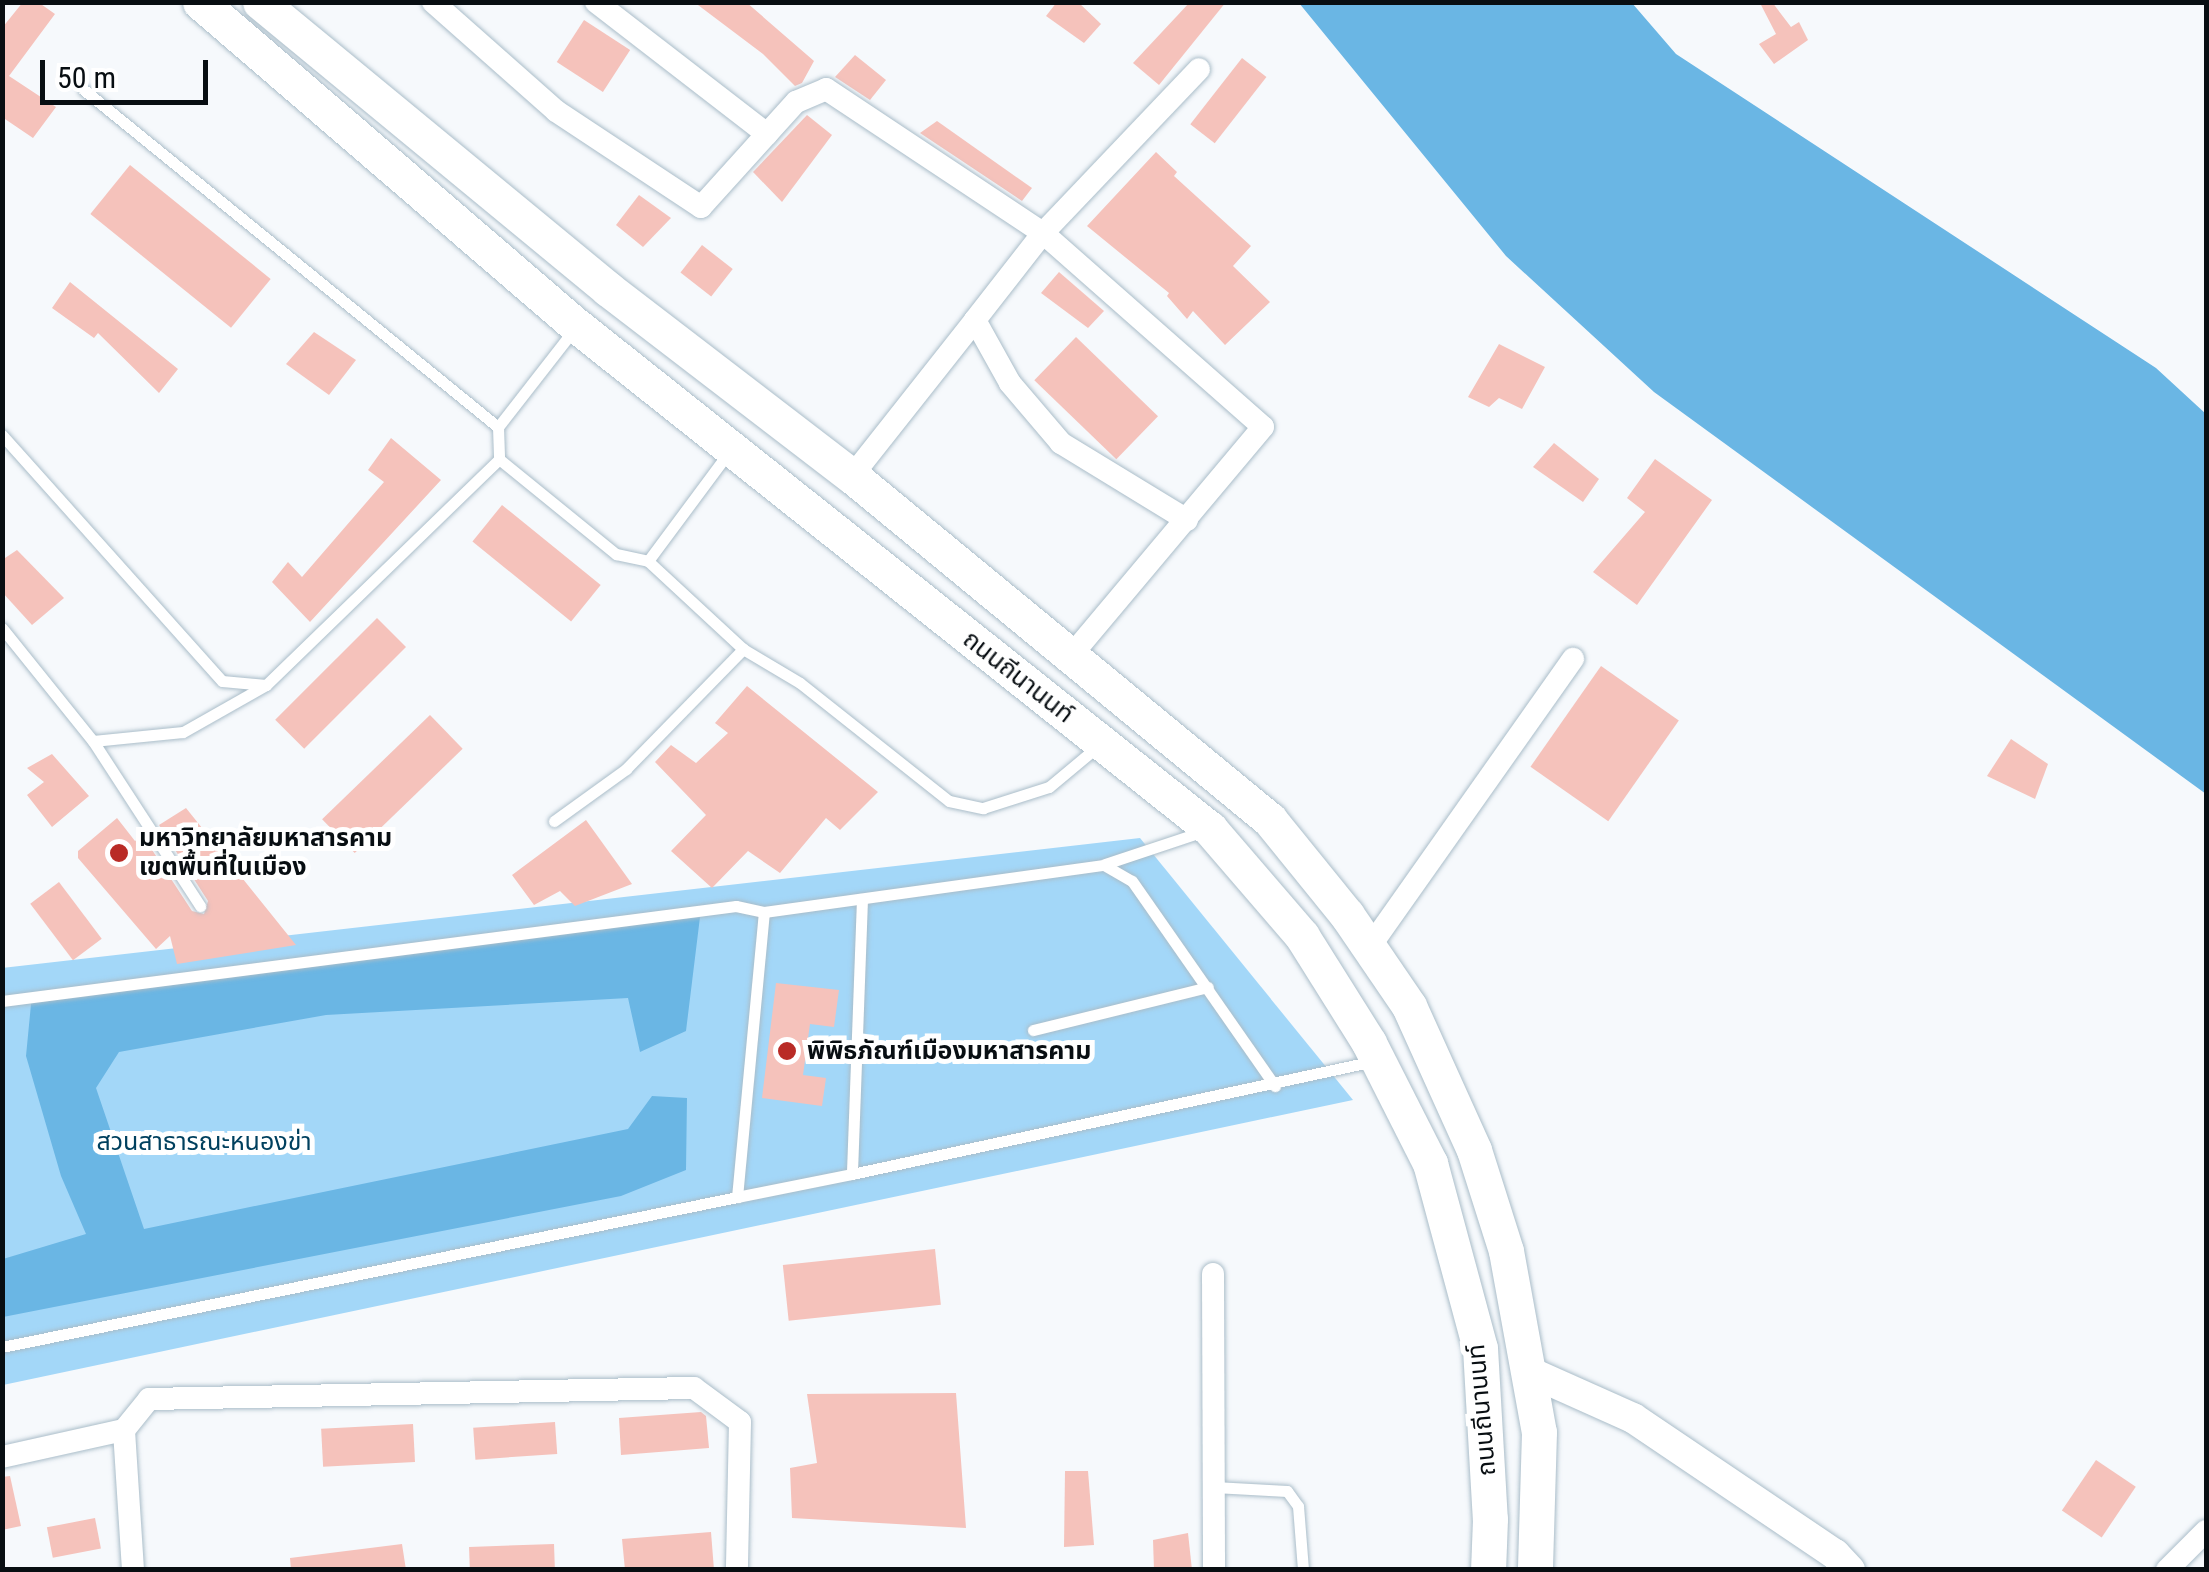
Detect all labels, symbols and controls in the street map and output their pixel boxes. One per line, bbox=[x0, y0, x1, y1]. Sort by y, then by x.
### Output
scale bar bbox=[45, 40, 212, 102]
text: 50 m bbox=[57, 60, 116, 95]
street label: ถนนถีนานนท์ bbox=[957, 625, 1079, 729]
place label: มหาวิทยาลัยมหาสารคาม เขตพื้นที่ในเมือง bbox=[139, 824, 392, 883]
marker: มหาวิทยาลัยมหาสารคาม เขตพื้นที่ในเมือง bbox=[108, 842, 130, 864]
place label: พิพิธภัณฑ์เมืองมหาสารคาม bbox=[807, 1036, 1091, 1066]
marker: พิพิธภัณฑ์เมืองมหาสารคาม bbox=[776, 1040, 798, 1062]
park label: สวนสาธารณะหนองข่า bbox=[96, 1127, 312, 1157]
street label: ถนนถีนานนท์ bbox=[1461, 1343, 1503, 1477]

